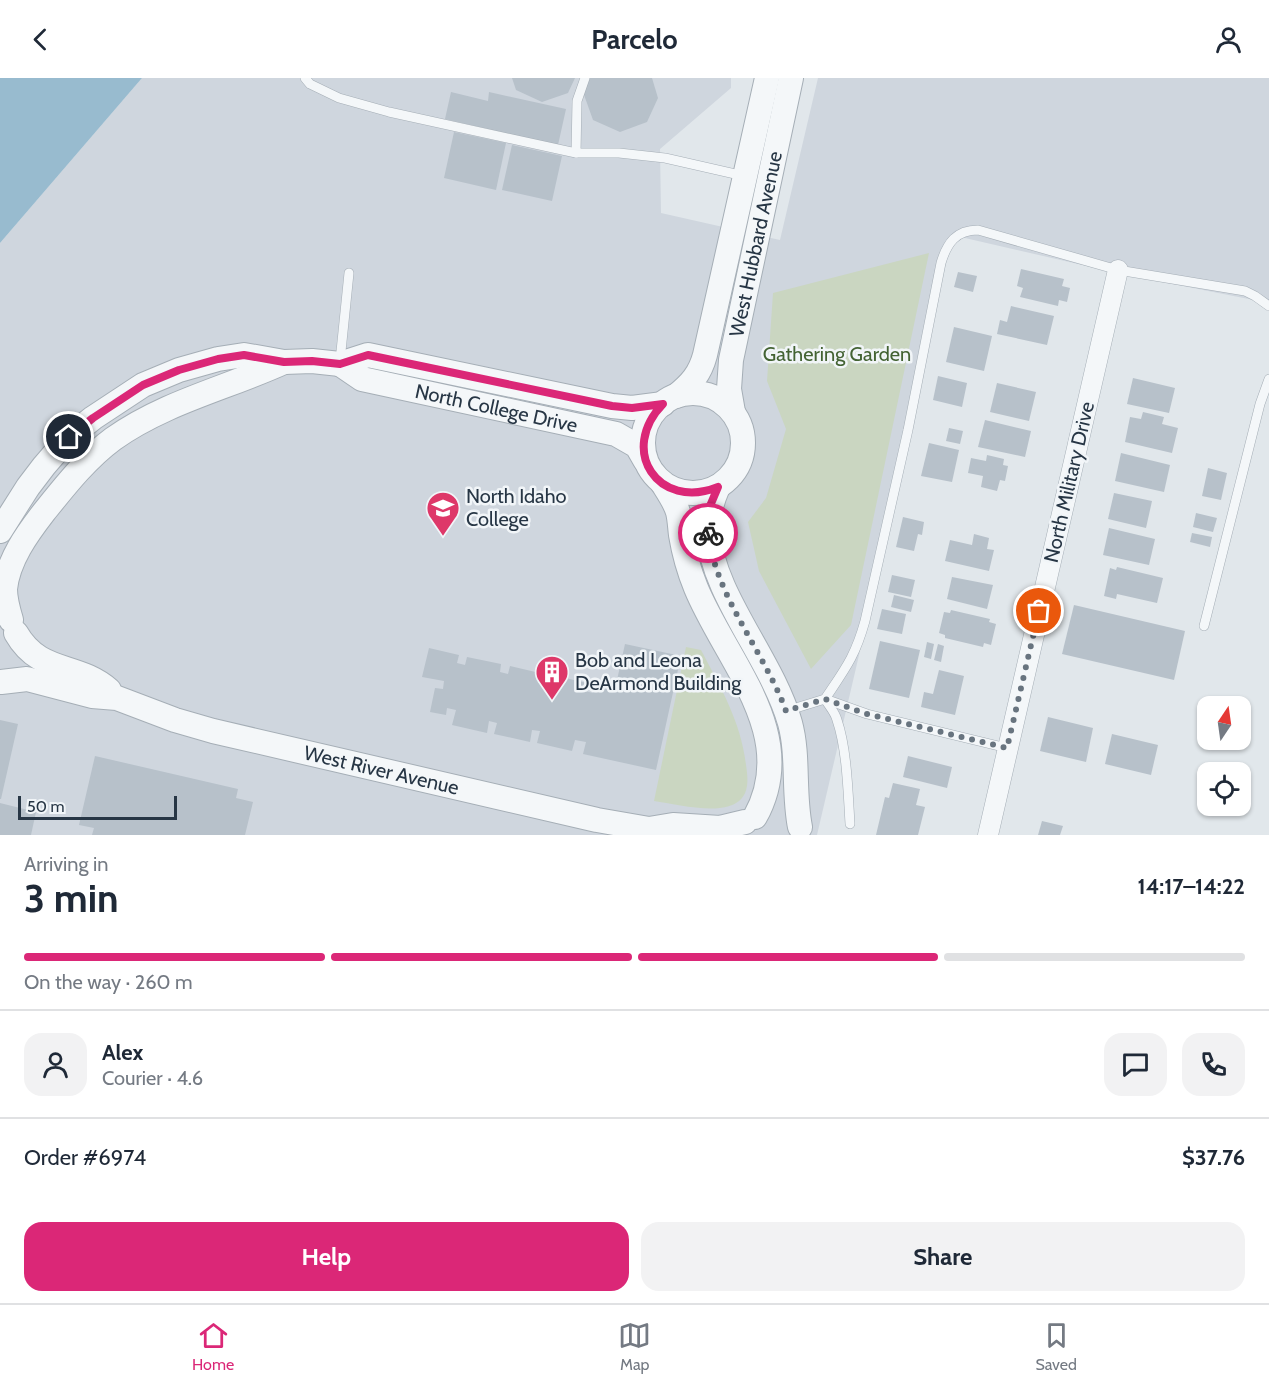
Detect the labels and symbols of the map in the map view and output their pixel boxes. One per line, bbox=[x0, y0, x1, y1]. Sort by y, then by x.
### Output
street label: West Hubbard Avenue bbox=[724, 149, 787, 339]
park label: Gathering Garden bbox=[763, 342, 911, 366]
street label: North College Drive bbox=[413, 379, 580, 437]
street label: North Military Drive bbox=[1039, 399, 1099, 565]
pin bbox=[43, 411, 94, 462]
place label: North Idaho College bbox=[466, 484, 567, 531]
school or university icon: North Idaho College bbox=[425, 490, 461, 537]
courier bbox=[678, 503, 738, 563]
pin bbox=[1013, 585, 1064, 636]
place label: Bob and Leona DeArmond Building bbox=[575, 648, 742, 695]
building icon: Bob and Leona DeArmond Building bbox=[534, 654, 570, 701]
north arrow bbox=[1197, 696, 1251, 750]
street label: West River Avenue bbox=[302, 740, 461, 800]
scale bar bbox=[18, 793, 177, 820]

